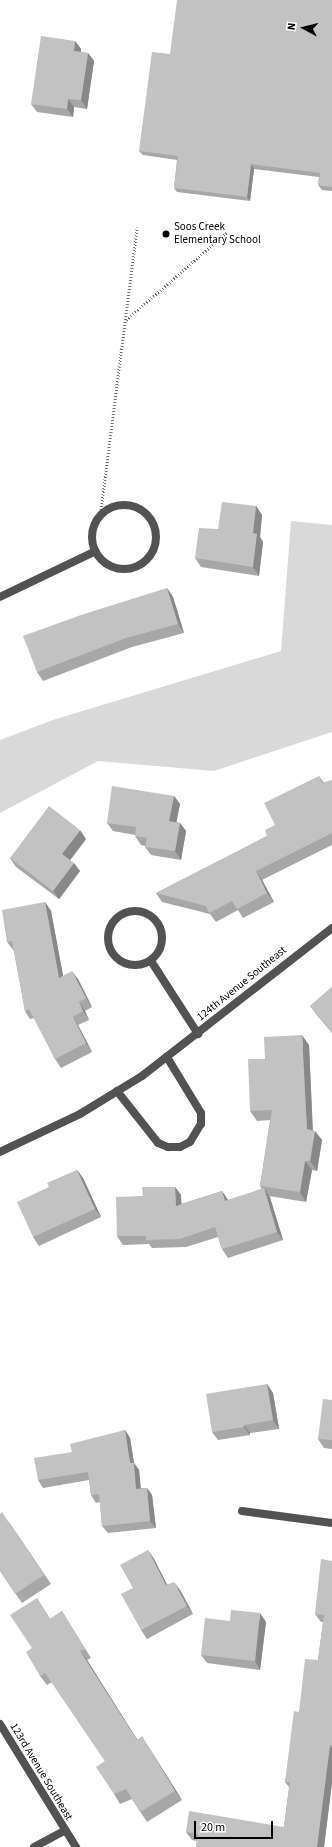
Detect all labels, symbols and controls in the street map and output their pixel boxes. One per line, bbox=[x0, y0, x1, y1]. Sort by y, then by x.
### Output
north arrow bbox=[284, 8, 324, 48]
text: N bbox=[284, 22, 299, 31]
place label: Soos Creek Elementary School bbox=[174, 221, 261, 247]
marker: Soos Creek Elementary School bbox=[161, 229, 171, 239]
street label: 124th Avenue Southeast bbox=[195, 944, 289, 1024]
street label: 123rd Avenue Southeast bbox=[7, 1721, 75, 1823]
scale bar bbox=[196, 1813, 275, 1839]
text: 20 m bbox=[201, 1819, 225, 1836]

